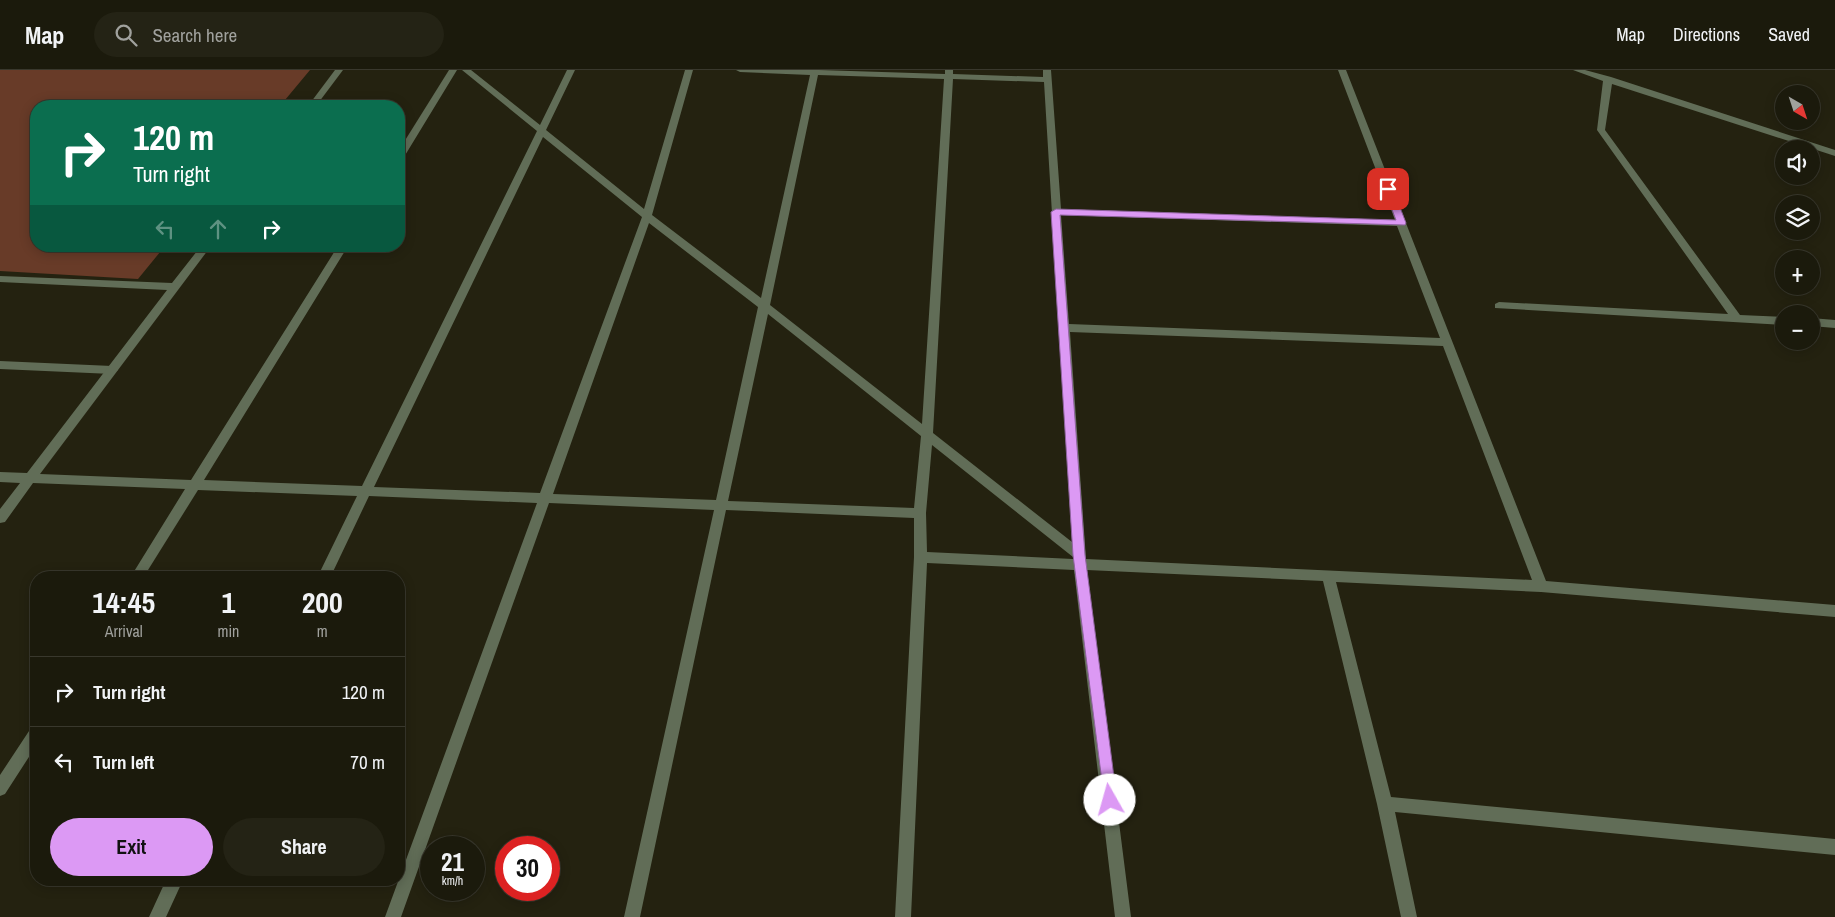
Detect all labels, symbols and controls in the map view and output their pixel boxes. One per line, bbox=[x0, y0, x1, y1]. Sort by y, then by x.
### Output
search box bbox=[94, 12, 444, 57]
text: Map bbox=[25, 19, 64, 51]
icon: search bbox=[112, 21, 140, 49]
text: Search here bbox=[152, 22, 237, 48]
text: Map bbox=[1616, 22, 1645, 47]
text: Directions bbox=[1673, 22, 1740, 47]
text: Saved bbox=[1768, 22, 1810, 47]
north arrow bbox=[1775, 85, 1820, 130]
map controls bbox=[1775, 85, 1820, 350]
text: 120 m bbox=[133, 114, 214, 161]
icon: right bbox=[50, 120, 115, 185]
button: sound bbox=[1775, 140, 1820, 185]
text: Turn right bbox=[133, 159, 210, 189]
pin bbox=[1367, 168, 1409, 210]
icon: arrive bbox=[1374, 175, 1402, 203]
button: layers bbox=[1775, 195, 1820, 240]
icon: left bbox=[151, 215, 179, 243]
icon: ahead bbox=[204, 215, 232, 243]
icon: right bbox=[257, 215, 285, 243]
button: + bbox=[1775, 250, 1820, 295]
button: − bbox=[1775, 305, 1820, 350]
text: 14:45 bbox=[92, 582, 155, 622]
text: 1 bbox=[222, 582, 235, 622]
text: 200 bbox=[302, 582, 343, 622]
text: Arrival bbox=[105, 620, 143, 642]
text: min bbox=[217, 620, 239, 642]
text: m bbox=[317, 620, 328, 642]
icon: right bbox=[50, 678, 78, 706]
text: Turn right bbox=[93, 679, 165, 705]
text: 120 m bbox=[342, 679, 385, 705]
icon: left bbox=[50, 748, 78, 776]
text: Turn left bbox=[93, 749, 154, 775]
text: 70 m bbox=[350, 749, 385, 775]
position arrow bbox=[1083, 773, 1135, 825]
button: Exit bbox=[50, 818, 213, 876]
button: Share bbox=[223, 818, 385, 876]
speed limit sign: 30 bbox=[495, 836, 560, 901]
text: 21 bbox=[441, 845, 464, 879]
text: km/h bbox=[442, 873, 463, 889]

